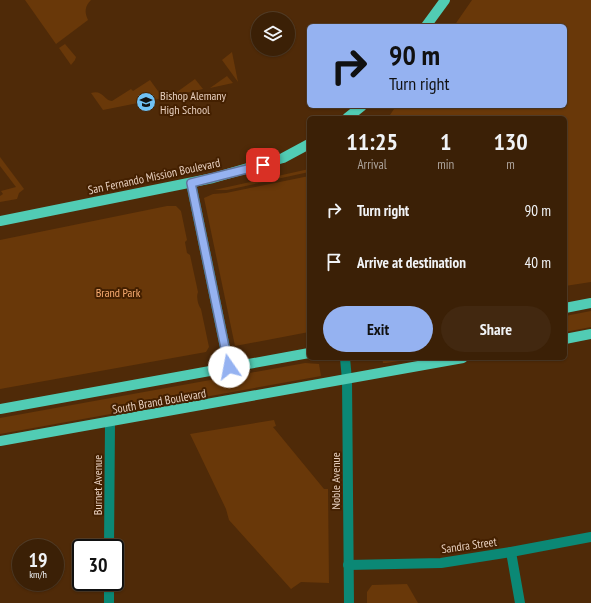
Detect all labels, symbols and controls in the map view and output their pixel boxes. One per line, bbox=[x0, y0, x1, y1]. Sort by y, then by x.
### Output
map controls bbox=[251, 12, 295, 56]
button: layers bbox=[251, 12, 295, 56]
text: 90 m bbox=[389, 36, 440, 73]
icon: right bbox=[323, 40, 375, 92]
text: Turn right bbox=[389, 72, 449, 95]
place label: Bishop Alemany High School bbox=[160, 88, 227, 117]
school or university icon: Bishop Alemany High School bbox=[135, 91, 157, 113]
text: 11:25 bbox=[346, 126, 398, 157]
text: 1 bbox=[440, 126, 451, 157]
text: 130 bbox=[493, 126, 528, 157]
pin bbox=[246, 148, 280, 182]
icon: arrive bbox=[252, 154, 274, 176]
street label: San Fernando Mission Boulevard bbox=[87, 155, 221, 197]
text: Arrival bbox=[357, 156, 387, 173]
text: min bbox=[437, 156, 454, 173]
text: m bbox=[506, 156, 515, 173]
icon: right bbox=[323, 199, 345, 221]
text: Turn right bbox=[357, 201, 409, 220]
text: 90 m bbox=[525, 201, 551, 220]
icon: arrive bbox=[323, 251, 345, 273]
text: Arrive at destination bbox=[357, 253, 466, 272]
text: 40 m bbox=[525, 253, 551, 272]
park label: Brand Park bbox=[96, 285, 141, 300]
button: Exit bbox=[323, 306, 433, 352]
button: Share bbox=[441, 306, 551, 352]
position arrow bbox=[208, 346, 250, 388]
street label: South Brand Boulevard bbox=[111, 385, 207, 417]
street label: Noble Avenue bbox=[328, 452, 343, 510]
street label: Burnet Avenue bbox=[90, 455, 105, 515]
street label: Sandra Street bbox=[440, 534, 498, 556]
speed limit sign: 30 bbox=[72, 539, 124, 591]
text: 19 bbox=[28, 547, 48, 573]
text: km/h bbox=[29, 568, 47, 581]

